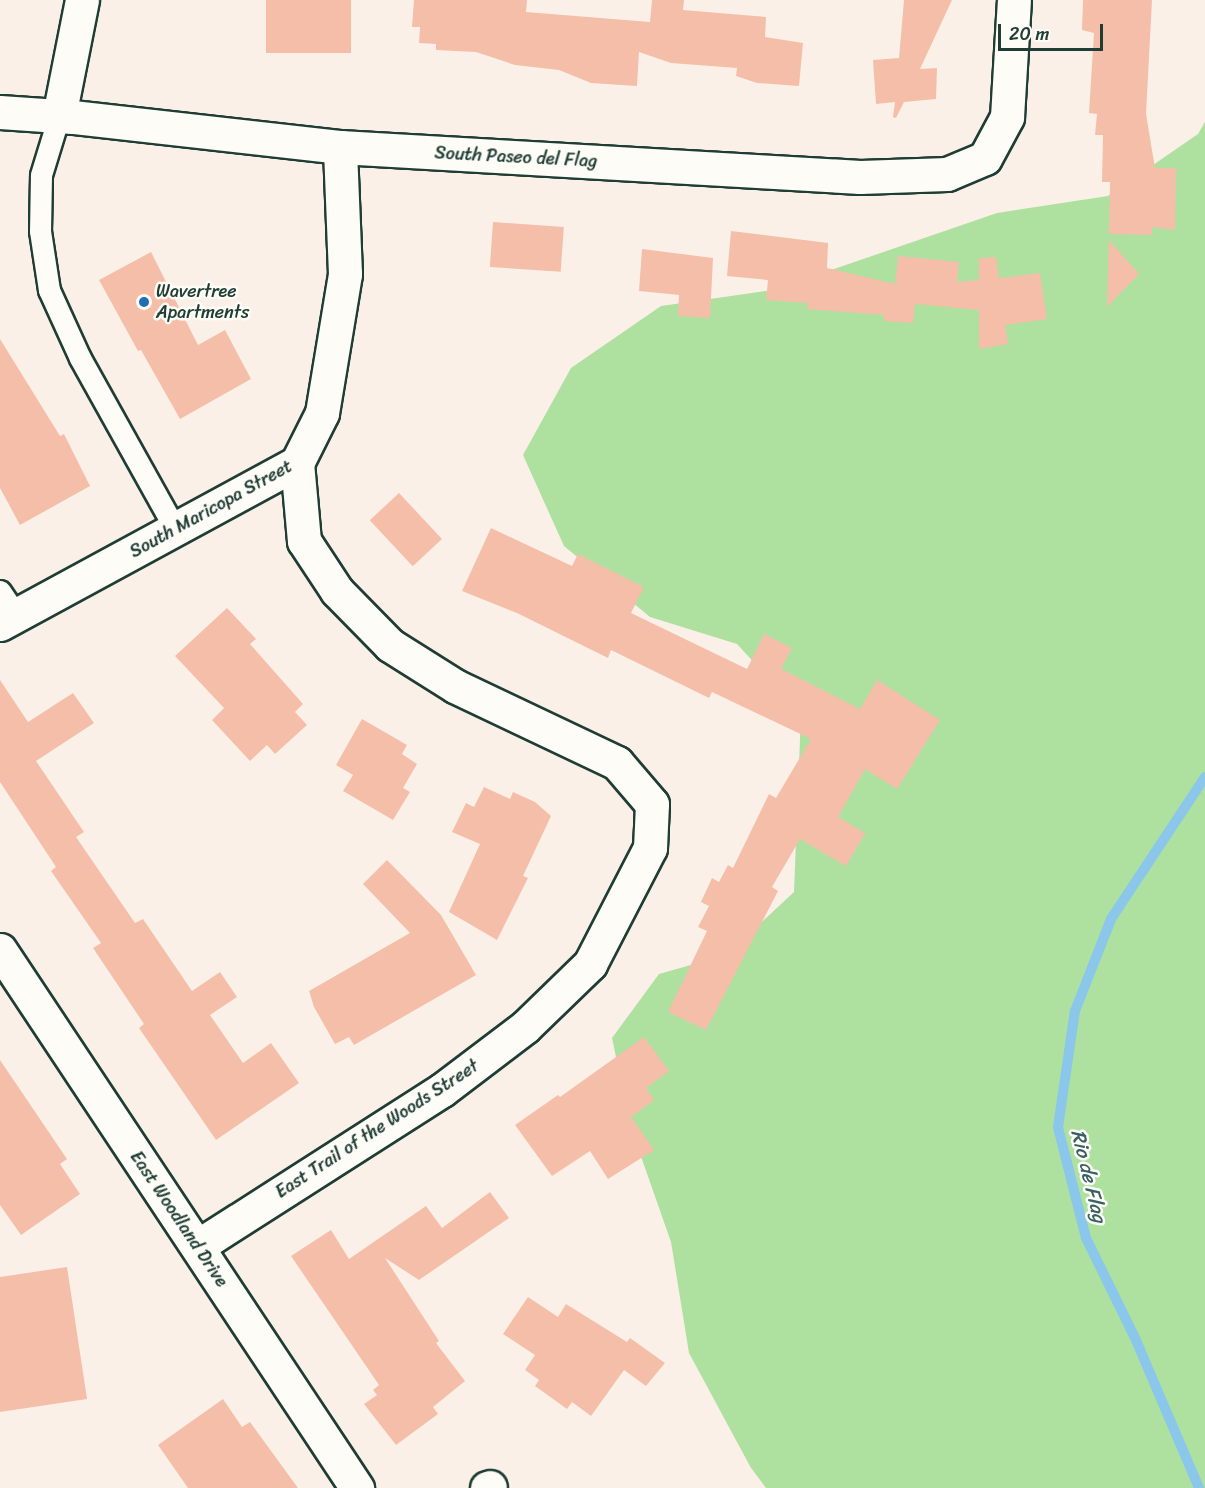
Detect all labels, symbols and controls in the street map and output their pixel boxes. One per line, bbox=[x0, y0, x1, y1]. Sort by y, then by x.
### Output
scale bar bbox=[1001, 12, 1106, 50]
text: 20 m bbox=[1009, 18, 1049, 50]
street label: South Paseo del Flag bbox=[433, 142, 599, 172]
place label: Wavertree Apartments bbox=[156, 281, 249, 324]
marker: Wavertree Apartments bbox=[137, 295, 151, 309]
street label: South Maricopa Street bbox=[126, 456, 296, 562]
street label: East Trail of the Woods Street bbox=[271, 1055, 483, 1203]
water label: Rio de Flag bbox=[1066, 1127, 1112, 1225]
street label: East Woodland Drive bbox=[125, 1146, 233, 1292]

